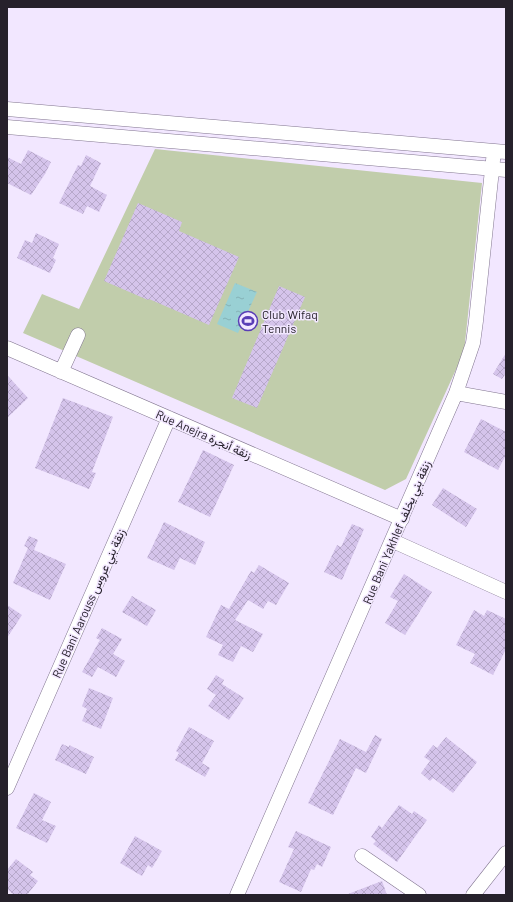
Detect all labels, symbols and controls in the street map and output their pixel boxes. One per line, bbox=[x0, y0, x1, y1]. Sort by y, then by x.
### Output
place label: Club Wifaq Tennis bbox=[262, 307, 318, 335]
sports icon: Club Wifaq Tennis bbox=[237, 310, 259, 332]
street label: Rue Anejra زنقة أنجرة bbox=[153, 407, 254, 463]
street label: Rue Bani Yakhlef زنقة بني يخلف bbox=[359, 458, 436, 607]
street label: Rue Bani Aarouss زنقة بني عروس bbox=[49, 526, 131, 681]

